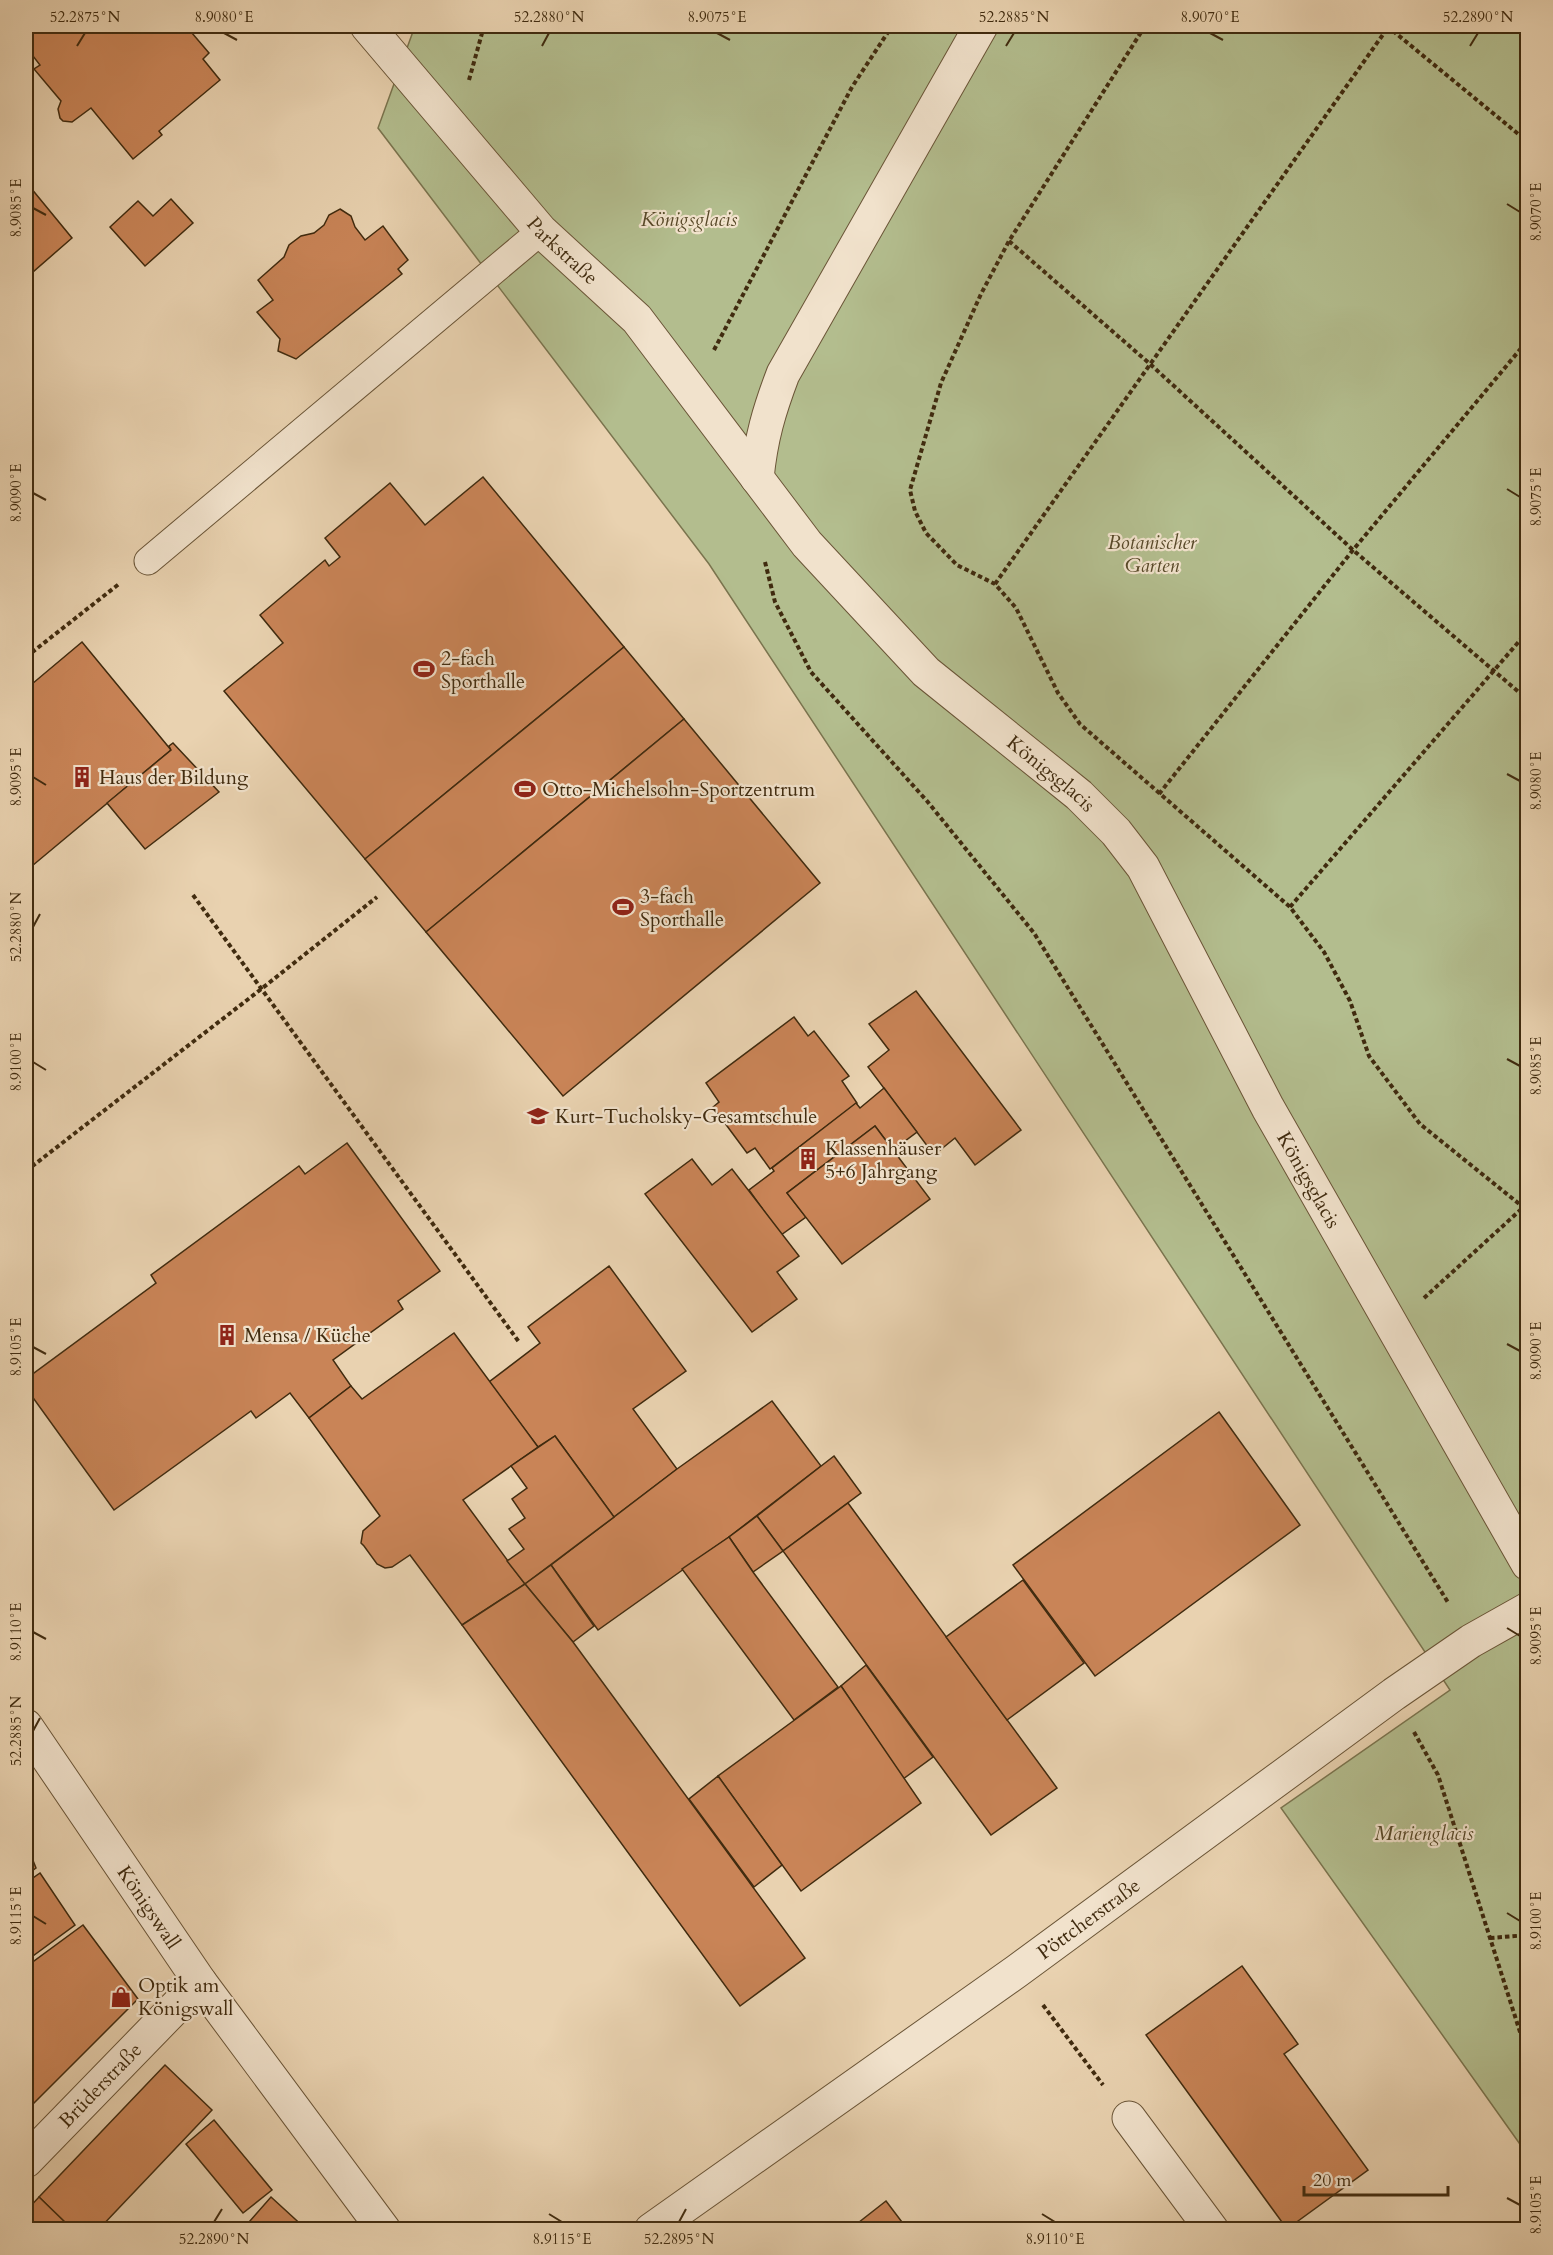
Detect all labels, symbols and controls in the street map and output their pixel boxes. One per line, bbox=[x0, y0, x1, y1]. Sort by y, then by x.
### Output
text: 52.2875°N bbox=[50, 7, 120, 27]
text: 8.9080°E bbox=[194, 7, 254, 27]
text: 52.2880°N bbox=[514, 7, 584, 27]
text: 8.9075°E bbox=[687, 7, 747, 27]
text: 52.2885°N bbox=[979, 7, 1049, 27]
text: 8.9070°E bbox=[1180, 7, 1240, 27]
text: 52.2890°N bbox=[1443, 7, 1513, 27]
text: 8.9085°E bbox=[6, 178, 26, 238]
text: 8.9070°E bbox=[1526, 182, 1546, 242]
park label: Königsglacis bbox=[641, 206, 738, 233]
street label: Parkstraße bbox=[521, 211, 604, 291]
text: 8.9090°E bbox=[6, 463, 26, 523]
text: 8.9075°E bbox=[1526, 467, 1546, 527]
park label: Botanischer Garten bbox=[1107, 529, 1198, 579]
place label: 2-fach Sporthalle bbox=[441, 645, 525, 695]
sports icon: 2-fach Sporthalle bbox=[412, 657, 436, 681]
street label: Königsglacis bbox=[1001, 729, 1101, 818]
text: 8.9095°E bbox=[6, 747, 26, 807]
text: 8.9080°E bbox=[1526, 751, 1546, 811]
place label: Haus der Bildung bbox=[99, 764, 249, 791]
building icon: Haus der Bildung bbox=[70, 765, 94, 789]
place label: Otto-Michelsohn-Sportzentrum bbox=[542, 776, 815, 803]
sports icon: Otto-Michelsohn-Sportzentrum bbox=[513, 777, 537, 801]
place label: 3-fach Sporthalle bbox=[640, 883, 724, 933]
text: 52.2880°N bbox=[6, 892, 26, 962]
sports icon: 3-fach Sporthalle bbox=[611, 895, 635, 919]
text: 8.9100°E bbox=[6, 1032, 26, 1092]
text: 8.9085°E bbox=[1526, 1036, 1546, 1096]
place label: Kurt-Tucholsky-Gesamtschule bbox=[555, 1103, 817, 1130]
school or university icon: Kurt-Tucholsky-Gesamtschule bbox=[526, 1104, 550, 1128]
street label: Königsglacis bbox=[1270, 1127, 1347, 1233]
place label: Klassenhäuser 5+6 Jahrgang bbox=[825, 1135, 942, 1185]
building icon: Klassenhäuser 5+6 Jahrgang bbox=[796, 1147, 820, 1171]
text: 8.9105°E bbox=[6, 1317, 26, 1377]
text: 8.9090°E bbox=[1526, 1321, 1546, 1381]
place label: Mensa / Küche bbox=[244, 1322, 371, 1349]
building icon: Mensa / Küche bbox=[215, 1323, 239, 1347]
text: 8.9110°E bbox=[6, 1602, 26, 1662]
text: 8.9095°E bbox=[1526, 1606, 1546, 1666]
text: 52.2885°N bbox=[6, 1696, 26, 1766]
park label: Marienglacis bbox=[1375, 1820, 1474, 1847]
street label: Königswall bbox=[111, 1860, 187, 1954]
street label: Pöttcherstraße bbox=[1032, 1872, 1146, 1966]
text: 8.9115°E bbox=[6, 1886, 26, 1946]
text: 8.9100°E bbox=[1526, 1891, 1546, 1951]
place label: Optik am Königswall bbox=[138, 1972, 233, 2022]
shop icon: Optik am Königswall bbox=[109, 1985, 133, 2009]
street label: Brüderstraße bbox=[53, 2037, 148, 2134]
scale bar bbox=[1304, 2159, 1448, 2197]
text: 20 m bbox=[1313, 2168, 1352, 2193]
text: 8.9105°E bbox=[1526, 2175, 1546, 2235]
text: 52.2890°N bbox=[179, 2229, 249, 2249]
text: 8.9115°E bbox=[532, 2229, 592, 2249]
text: 52.2895°N bbox=[644, 2229, 714, 2249]
text: 8.9110°E bbox=[1025, 2229, 1085, 2249]

